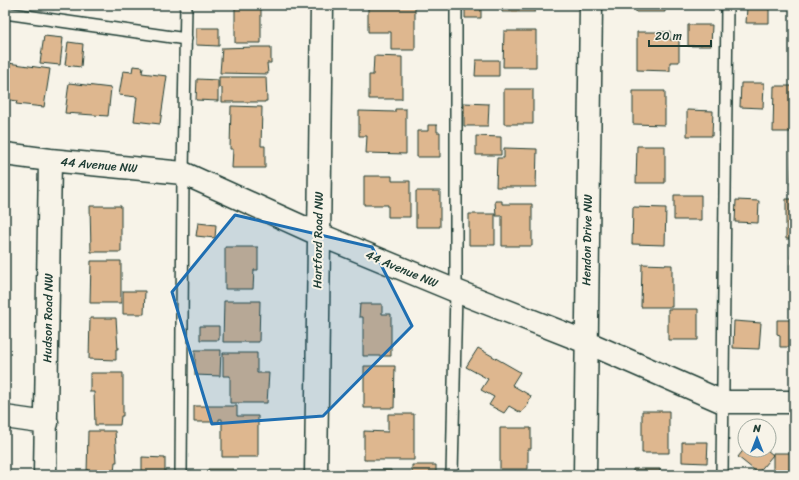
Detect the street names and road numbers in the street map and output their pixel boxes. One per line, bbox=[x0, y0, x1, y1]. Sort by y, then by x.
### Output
street label: 44 Avenue NW bbox=[60, 151, 139, 179]
street label: Hartford Road NW bbox=[306, 191, 330, 289]
street label: Hendon Drive NW bbox=[575, 194, 599, 286]
street label: 44 Avenue NW bbox=[362, 244, 442, 294]
street label: Hudson Road NW bbox=[36, 273, 60, 363]

